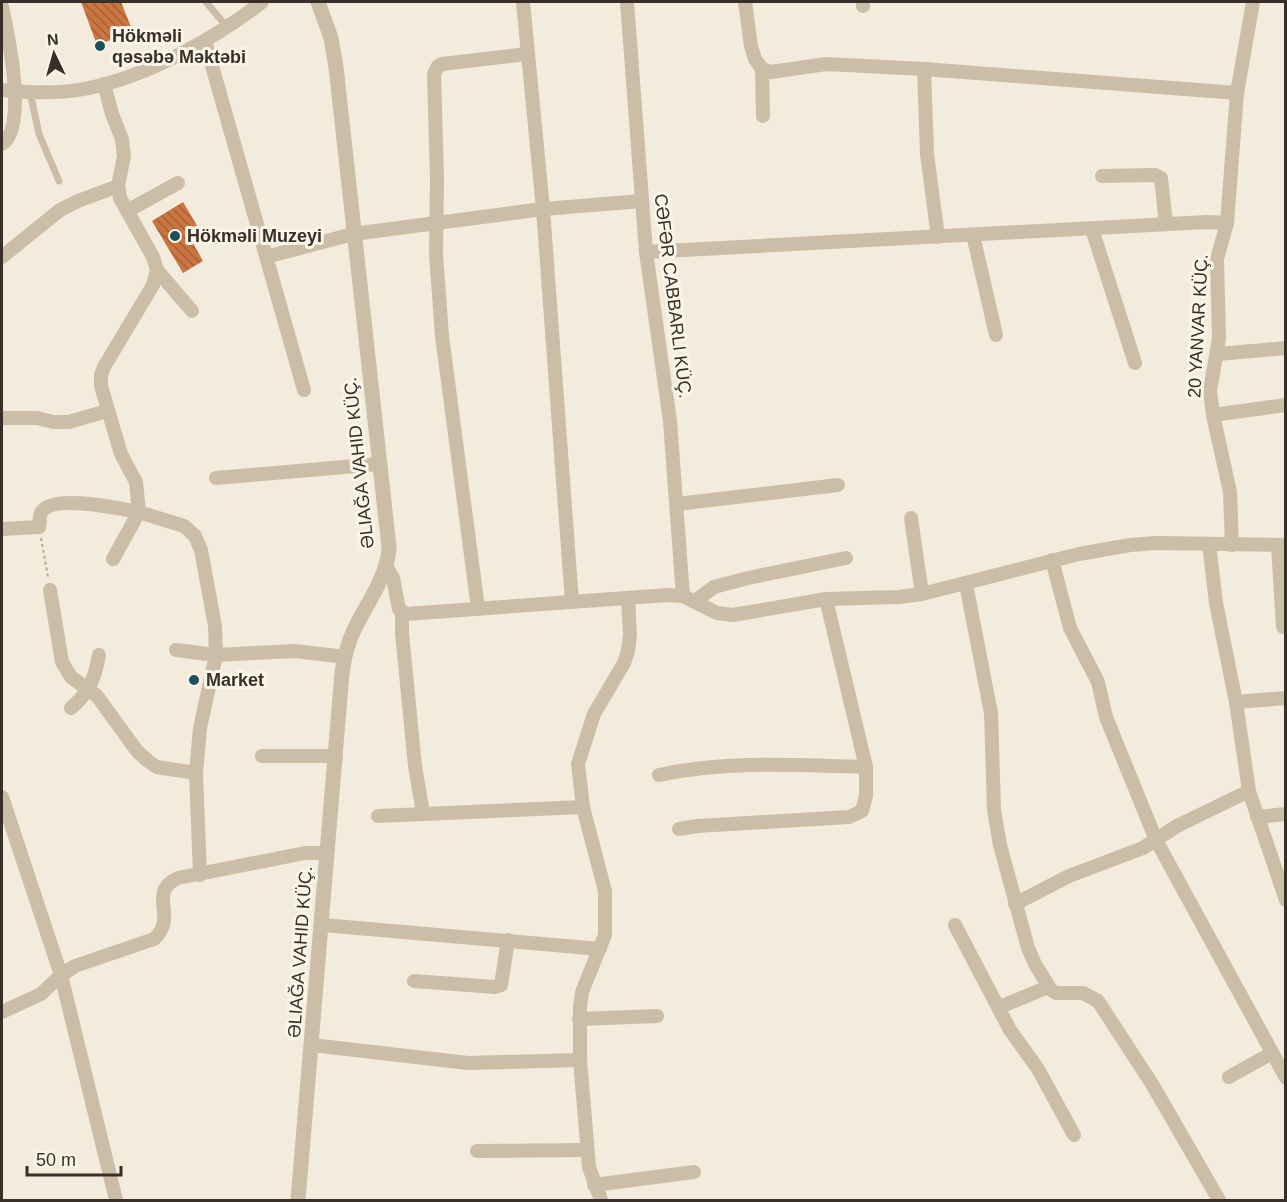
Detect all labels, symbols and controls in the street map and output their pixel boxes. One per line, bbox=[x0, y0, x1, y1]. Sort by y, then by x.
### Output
north arrow bbox=[24, 24, 84, 84]
place label: Hökməli qəsəbə Məktəbi bbox=[112, 26, 246, 67]
text: N bbox=[46, 31, 59, 49]
marker: Hökməli qəsəbə Məktəbi bbox=[93, 39, 107, 53]
street label: CƏFƏR CABBARLI KÜÇ. bbox=[651, 192, 695, 400]
place label: Hökməli Muzeyi bbox=[187, 226, 322, 246]
marker: Hökməli Muzeyi bbox=[168, 229, 182, 243]
street label: 20 YANVAR KÜÇ. bbox=[1184, 254, 1212, 398]
street label: ƏLIAĞA VAHID KÜÇ. bbox=[339, 376, 378, 550]
place label: Market bbox=[206, 670, 264, 690]
marker: Market bbox=[187, 673, 201, 687]
street label: ƏLIAĞA VAHID KÜÇ. bbox=[283, 865, 316, 1039]
scale bar bbox=[27, 1139, 122, 1177]
text: 50 m bbox=[36, 1150, 76, 1170]

